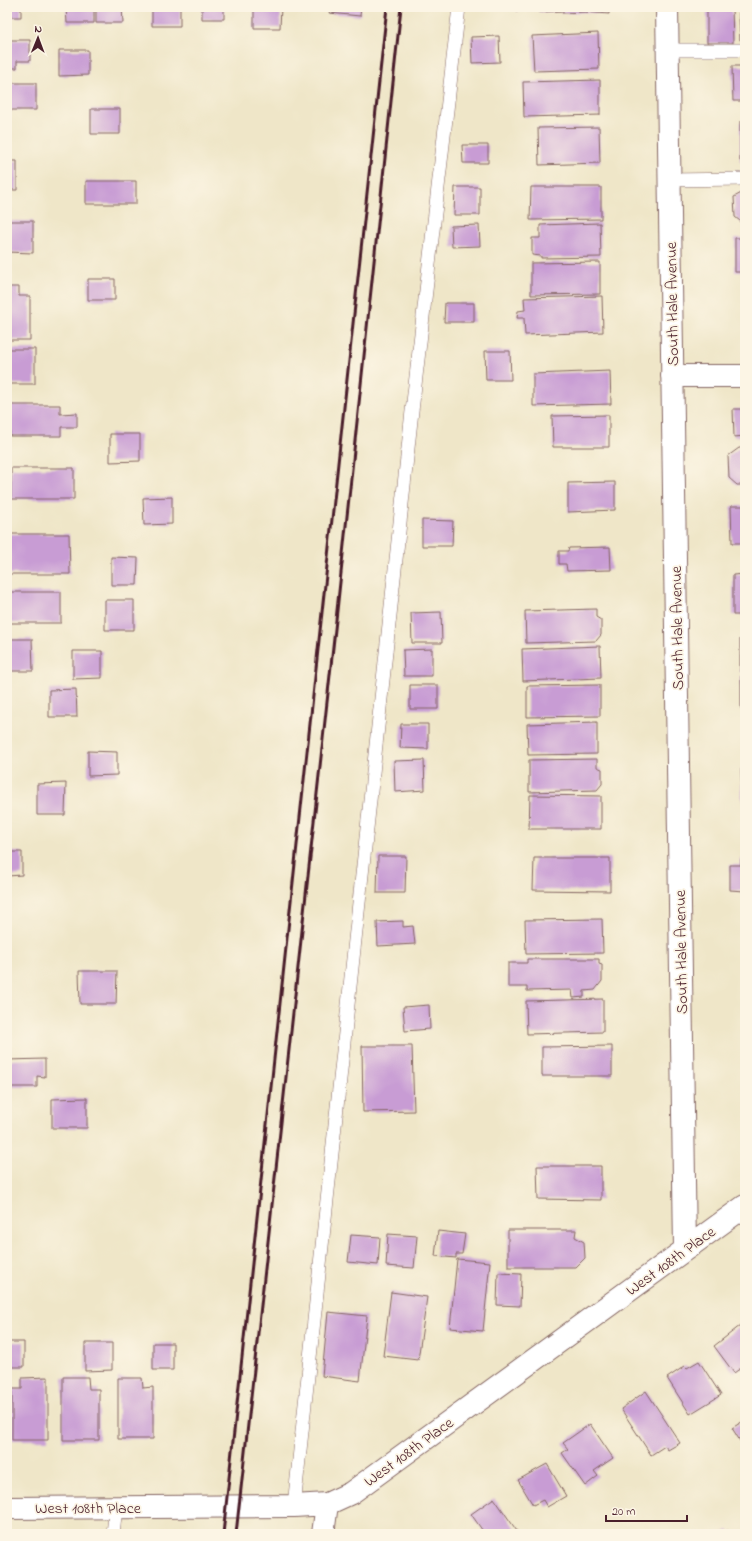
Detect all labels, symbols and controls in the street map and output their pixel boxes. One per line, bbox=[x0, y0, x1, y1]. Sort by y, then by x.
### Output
north arrow bbox=[18, 18, 58, 58]
text: N bbox=[34, 21, 42, 37]
street label: South Hale Avenue bbox=[660, 241, 686, 366]
street label: South Hale Avenue bbox=[665, 565, 691, 690]
street label: South Hale Avenue bbox=[669, 889, 695, 1014]
street label: West 108th Place bbox=[621, 1220, 722, 1302]
street label: West 108th Place bbox=[359, 1411, 460, 1493]
street label: West 108th Place bbox=[35, 1497, 142, 1521]
scale bar bbox=[606, 1497, 687, 1523]
text: 20 m bbox=[612, 1503, 635, 1521]

